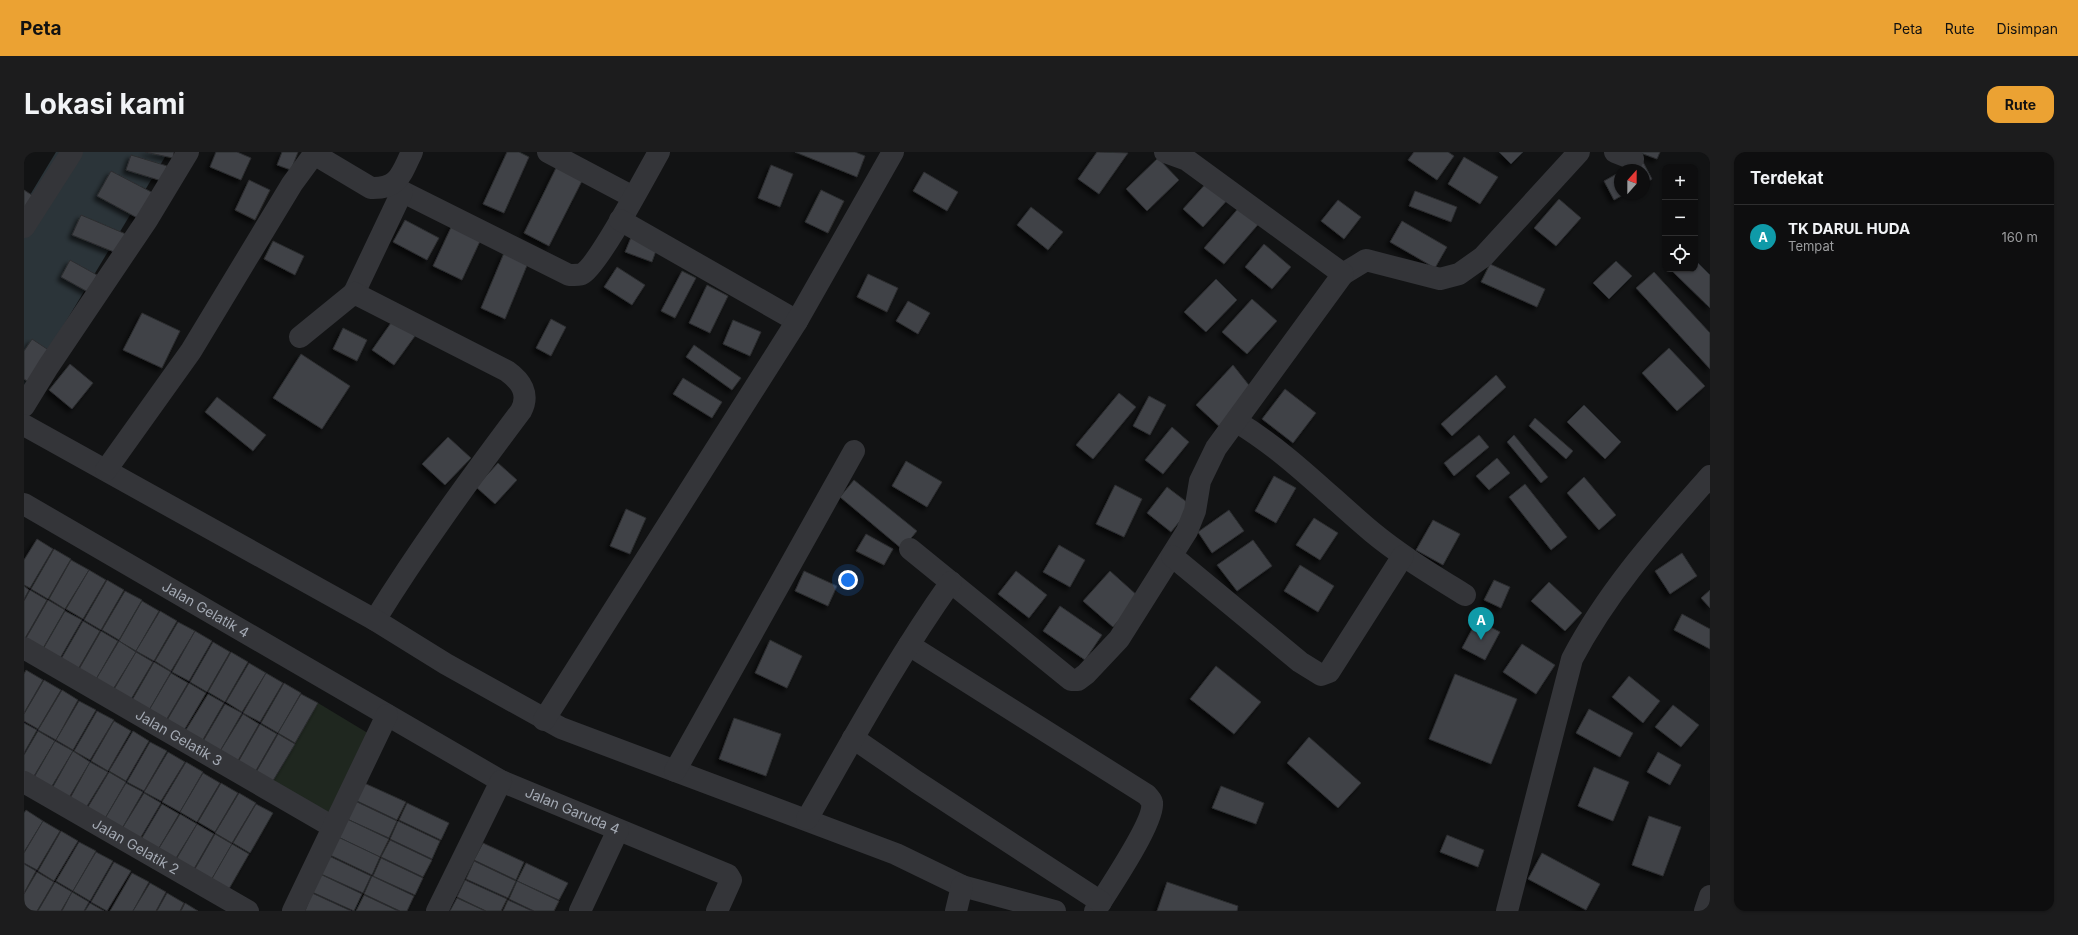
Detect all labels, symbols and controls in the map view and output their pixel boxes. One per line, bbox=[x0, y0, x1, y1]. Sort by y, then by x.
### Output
text: Peta bbox=[20, 17, 62, 40]
text: Peta bbox=[1893, 20, 1923, 37]
text: Rute bbox=[1945, 20, 1975, 37]
text: Disimpan bbox=[1997, 20, 2058, 37]
button: Rute bbox=[1987, 86, 2054, 123]
text: Lokasi kami bbox=[24, 87, 185, 121]
north arrow bbox=[1614, 164, 1650, 200]
map controls bbox=[1662, 164, 1698, 272]
button: + bbox=[1662, 164, 1698, 200]
text: Terdekat bbox=[1750, 168, 1823, 188]
button: − bbox=[1662, 200, 1698, 236]
text: TK DARUL HUDA bbox=[1788, 219, 1910, 238]
text: A bbox=[1758, 229, 1768, 245]
text: 160 m bbox=[2001, 229, 2038, 245]
button: locate bbox=[1662, 236, 1698, 272]
text: Tempat bbox=[1788, 238, 1834, 254]
your location bbox=[838, 570, 858, 590]
street label: Jalan Gelatik 4 bbox=[159, 577, 252, 641]
pin: A bbox=[1468, 607, 1494, 640]
street label: Jalan Gelatik 3 bbox=[133, 705, 226, 769]
street label: Jalan Garuda 4 bbox=[523, 783, 622, 837]
street label: Jalan Gelatik 2 bbox=[90, 814, 182, 878]

